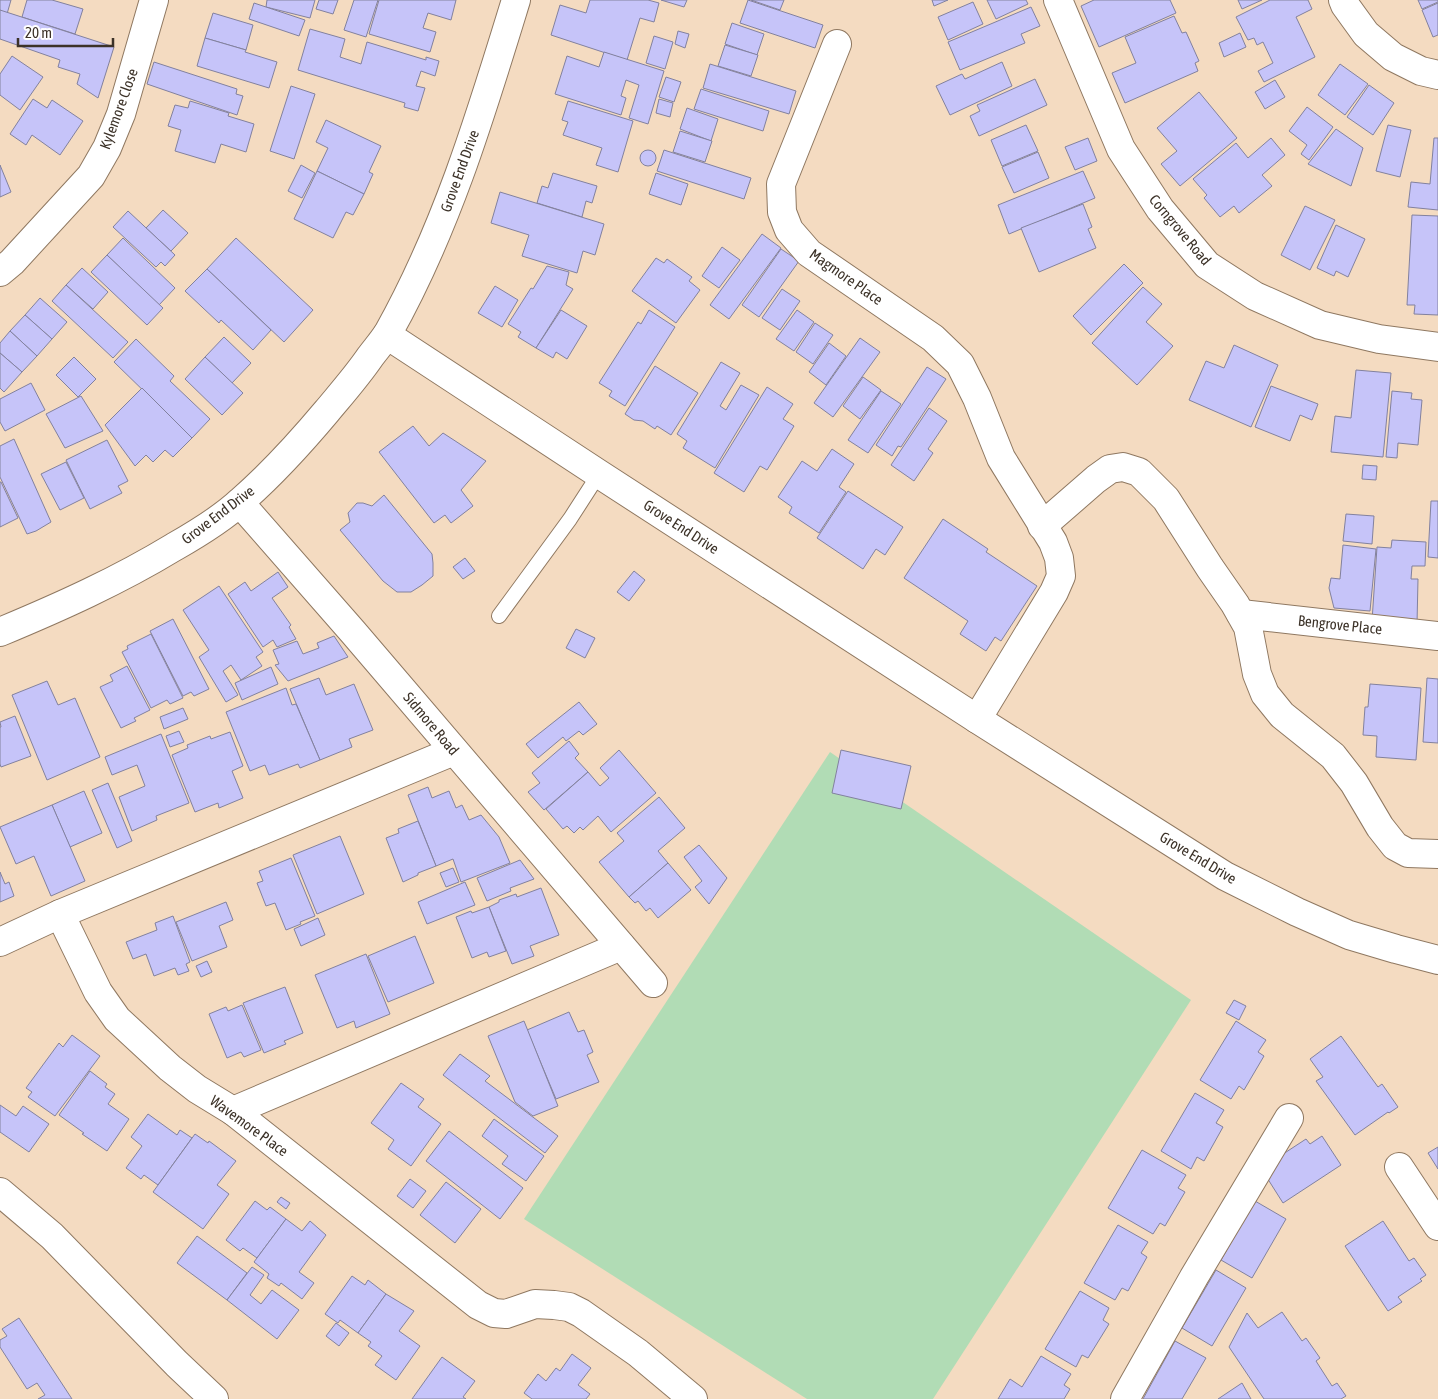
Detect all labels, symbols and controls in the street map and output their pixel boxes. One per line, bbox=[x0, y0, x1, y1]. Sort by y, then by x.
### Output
scale bar bbox=[18, 15, 112, 47]
text: 20 m bbox=[25, 24, 52, 41]
street label: Kylemore Close bbox=[96, 66, 141, 151]
street label: Grove End Drive bbox=[437, 127, 482, 214]
street label: Corngrove Road bbox=[1146, 191, 1215, 268]
street label: Magmore Place bbox=[806, 245, 886, 308]
street label: Grove End Drive bbox=[178, 482, 257, 547]
street label: Grove End Drive bbox=[641, 496, 722, 557]
street label: Bengrove Place bbox=[1297, 612, 1383, 637]
street label: Sidmore Road bbox=[400, 689, 463, 758]
street label: Grove End Drive bbox=[1157, 828, 1240, 887]
street label: Wavemore Place bbox=[207, 1092, 292, 1160]

